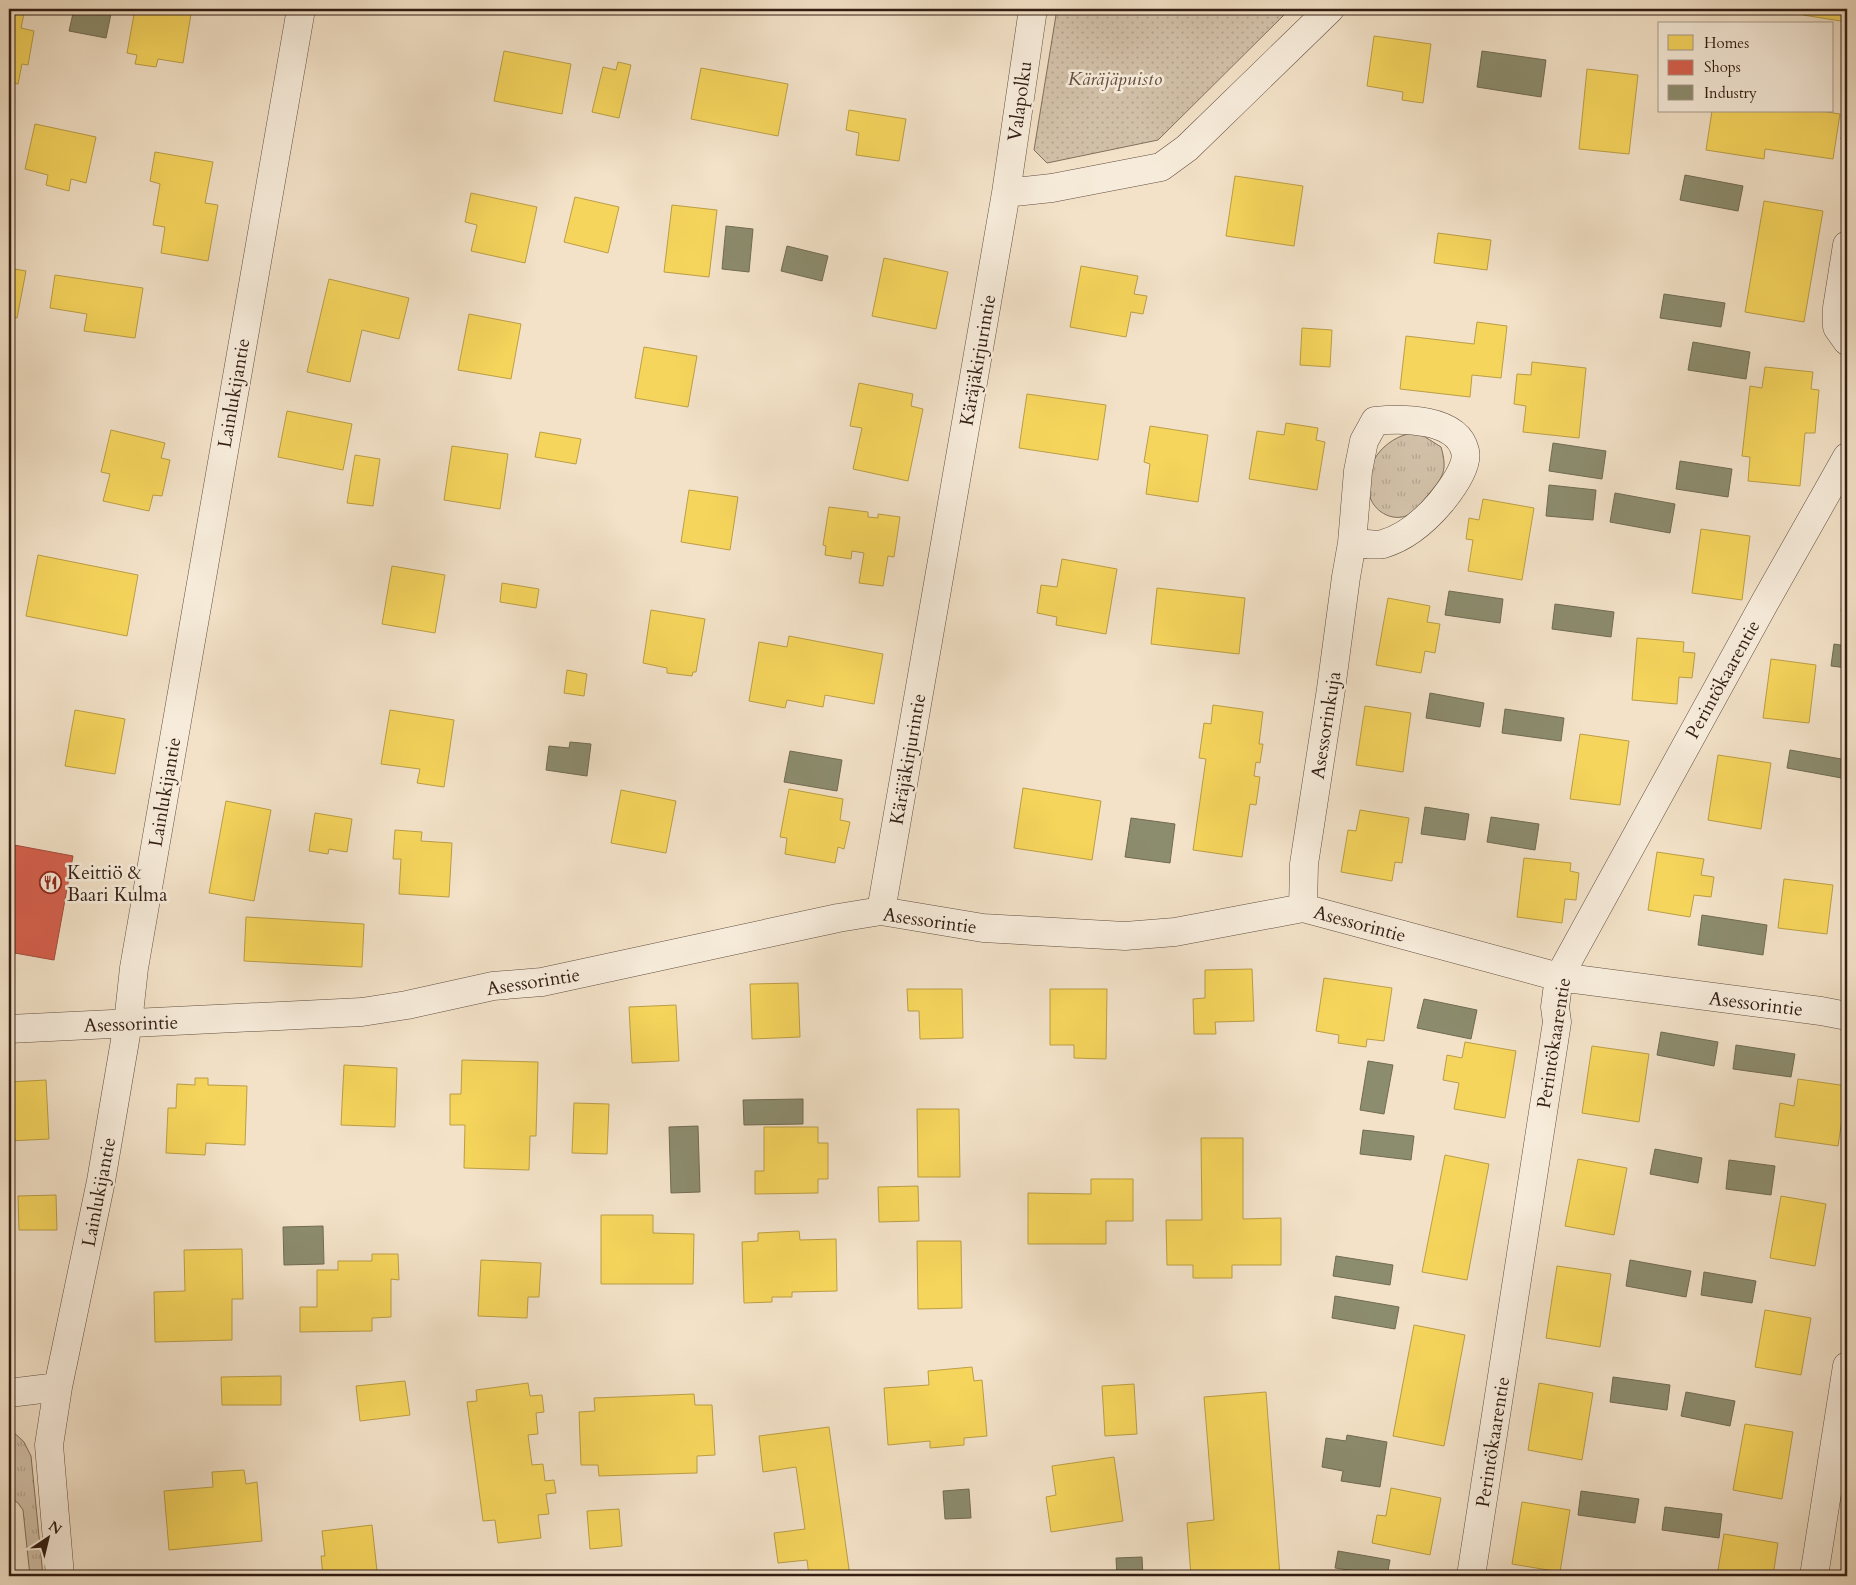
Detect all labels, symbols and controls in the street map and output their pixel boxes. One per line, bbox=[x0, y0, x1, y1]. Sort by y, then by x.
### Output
legend bbox=[1658, 22, 1834, 112]
text: Homes bbox=[1704, 33, 1749, 53]
text: Shops bbox=[1704, 57, 1741, 77]
street label: Valapolku bbox=[1001, 59, 1039, 143]
park label: Käräjäpuisto bbox=[1068, 66, 1162, 92]
text: Industry bbox=[1704, 83, 1757, 103]
street label: Käräjäkirjurintie bbox=[954, 293, 1002, 428]
street label: Lainlukijantie bbox=[212, 336, 256, 450]
street label: Perintökaarentie bbox=[1679, 615, 1766, 744]
street label: Asessorinkuja bbox=[1305, 669, 1347, 781]
street label: Käräjäkirjurintie bbox=[884, 692, 932, 827]
street label: Lainlukijantie bbox=[143, 735, 187, 849]
place label: Keittiö & Baari Kulma bbox=[67, 860, 167, 908]
restaurant icon: Keittiö & Baari Kulma bbox=[39, 871, 63, 895]
street label: Asessorintie bbox=[1311, 899, 1409, 949]
street label: Asessorintie bbox=[881, 902, 978, 940]
street label: Asessorintie bbox=[484, 962, 582, 1002]
street label: Perintökaarentie bbox=[1531, 976, 1577, 1110]
street label: Asessorintie bbox=[1707, 985, 1804, 1023]
street label: Asessorintie bbox=[83, 1009, 179, 1039]
street label: Lainlukijantie bbox=[76, 1135, 122, 1249]
street label: Perintökaarentie bbox=[1470, 1375, 1516, 1509]
north arrow bbox=[22, 1512, 72, 1562]
text: N bbox=[45, 1516, 66, 1539]

